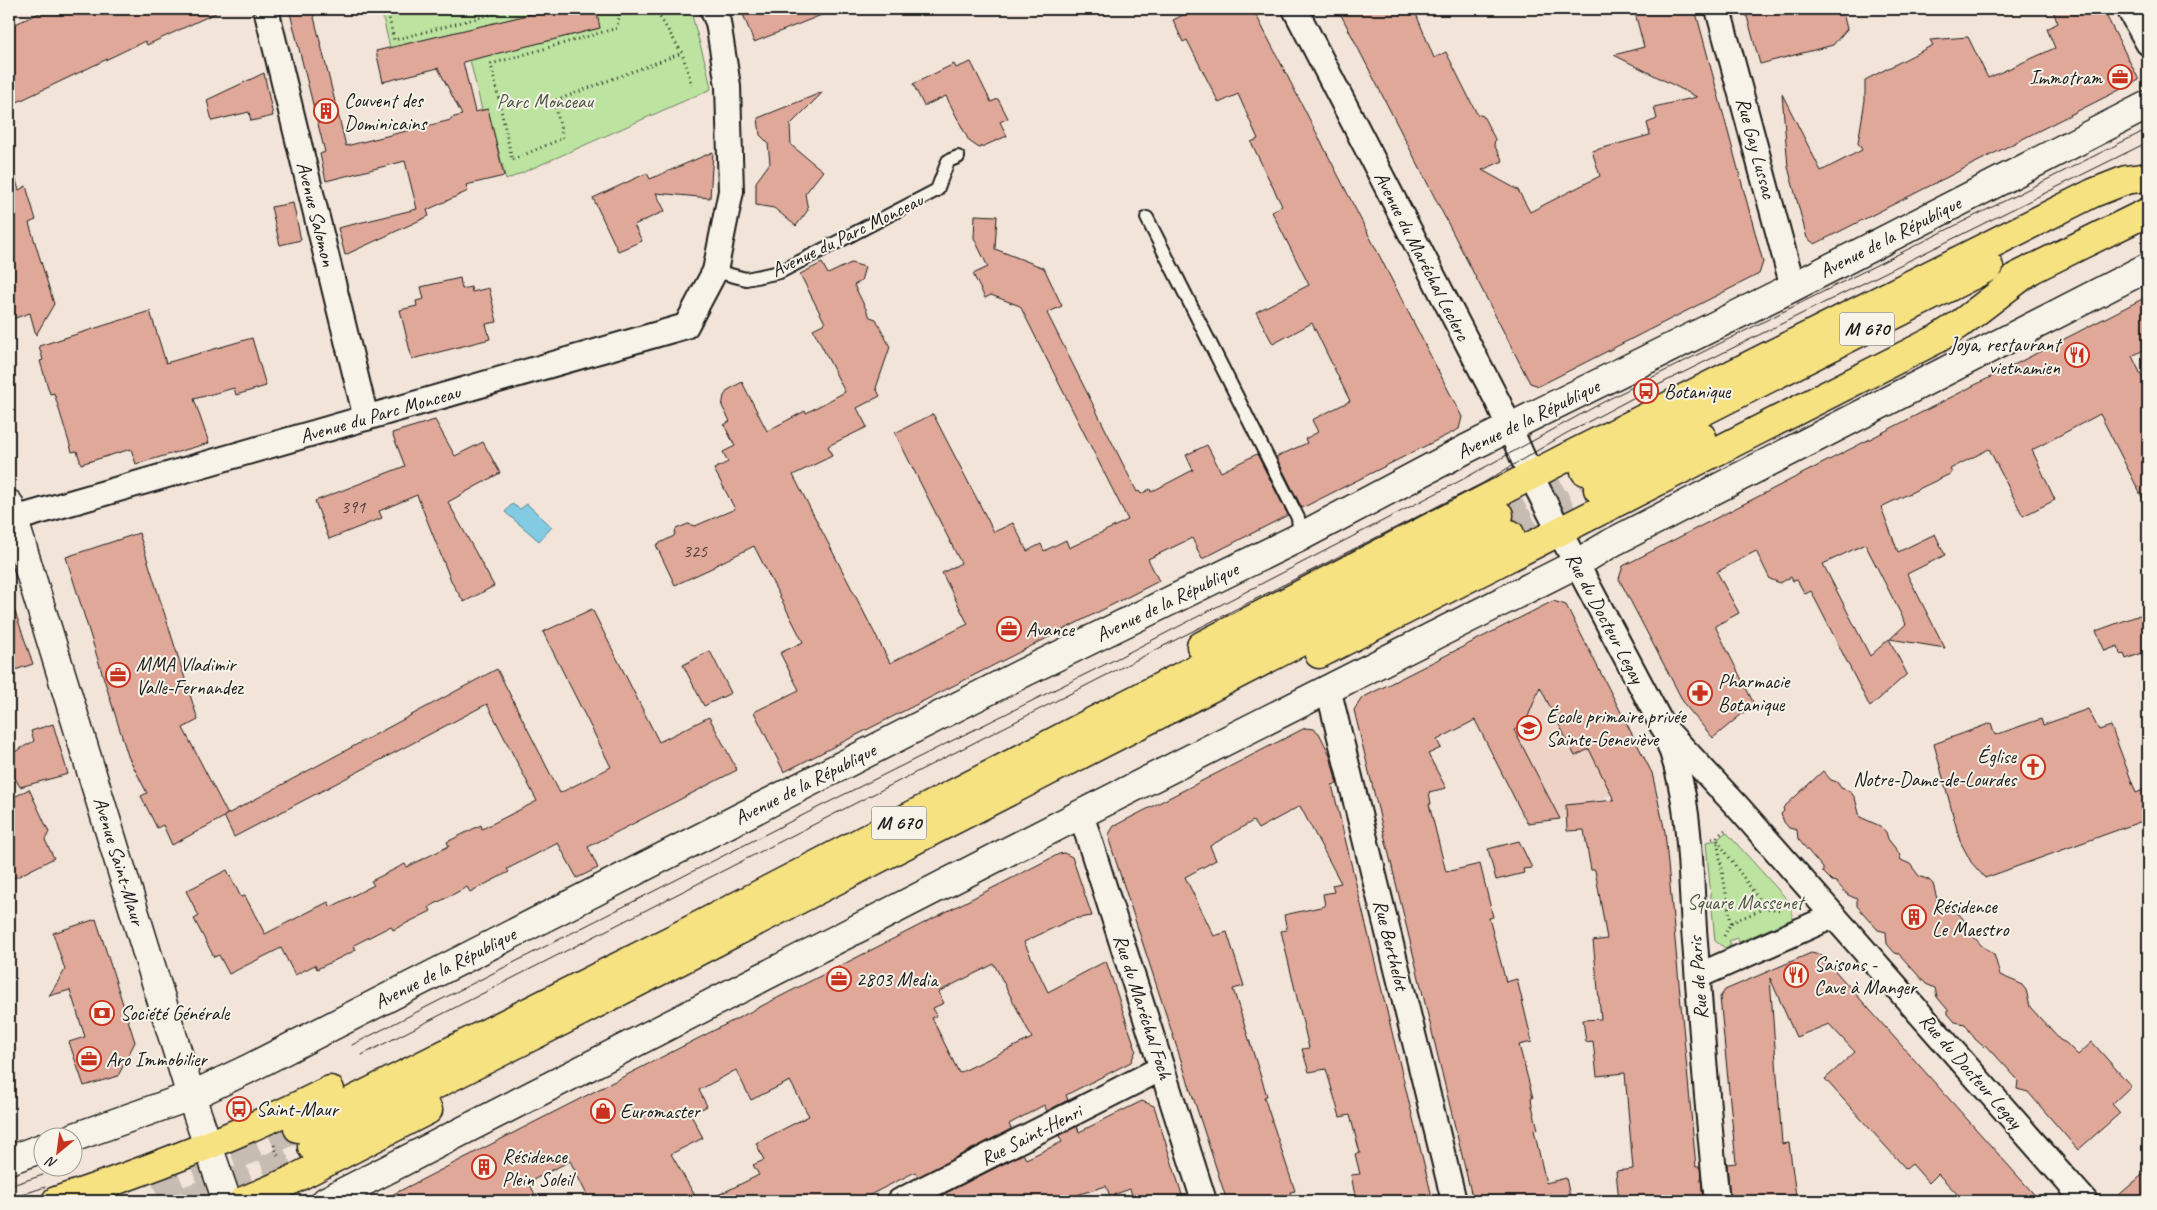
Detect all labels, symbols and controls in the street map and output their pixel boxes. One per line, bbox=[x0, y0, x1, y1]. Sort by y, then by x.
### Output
office icon: Immotram bbox=[2107, 64, 2133, 90]
place label: Immotram bbox=[2029, 65, 2104, 90]
place label: Couvent des Dominicains bbox=[344, 88, 428, 136]
park label: Parc Monceau bbox=[497, 89, 595, 114]
street label: Rue Gay Lussac bbox=[1731, 95, 1782, 202]
building icon: Couvent des Dominicains bbox=[313, 98, 339, 124]
street label: Avenue Salomon bbox=[291, 159, 341, 270]
street label: Avenue du Maréchal Leclerc bbox=[1369, 167, 1476, 346]
street label: Avenue du Parc Monceau bbox=[767, 187, 928, 283]
street label: Avenue de la République bbox=[1815, 190, 1966, 283]
road number: M 670 bbox=[1840, 312, 1894, 346]
place label: Joya, restaurant vietnamien bbox=[1949, 332, 2063, 380]
restaurant icon: Joya, restaurant vietnamien bbox=[2064, 342, 2090, 368]
street label: Avenue de la République bbox=[1453, 373, 1605, 464]
bus stop icon: Botanique bbox=[1633, 378, 1659, 404]
street label: Avenue du Parc Monceau bbox=[297, 379, 465, 449]
place label: Botanique bbox=[1664, 379, 1732, 404]
house number: 391 bbox=[341, 496, 366, 518]
house number: 325 bbox=[683, 540, 708, 562]
street label: Rue du Docteur Legay bbox=[1560, 548, 1651, 690]
street label: Avenue de la République bbox=[1092, 556, 1244, 647]
office icon: Avance bbox=[996, 616, 1022, 642]
place label: Avance bbox=[1026, 617, 1076, 642]
place label: MMA Vladimir Valle-Fernandez bbox=[136, 652, 244, 700]
office icon: MMA Vladimir Valle-Fernandez bbox=[105, 662, 131, 688]
place label: Pharmacie Botanique bbox=[1718, 669, 1791, 717]
pharmacy icon: Pharmacie Botanique bbox=[1687, 680, 1713, 706]
place label: École primaire privée Sainte-Geneviève bbox=[1546, 704, 1687, 752]
school or university icon: École primaire privée Sainte-Geneviève bbox=[1516, 715, 1542, 741]
street label: Avenue de la République bbox=[730, 737, 881, 830]
place label: Église Notre-Dame-de-Lourdes bbox=[1853, 744, 2018, 792]
church icon: Église Notre-Dame-de-Lourdes bbox=[2020, 754, 2046, 780]
street label: Avenue Saint-Maur bbox=[88, 794, 151, 930]
road number: M 670 bbox=[872, 806, 926, 840]
park label: Square Massenet bbox=[1687, 890, 1806, 915]
place label: Résidence Le Maestro bbox=[1932, 894, 2009, 942]
street label: Rue Berthelot bbox=[1368, 897, 1415, 995]
building icon: Résidence Le Maestro bbox=[1901, 904, 1927, 930]
street label: Avenue de la République bbox=[370, 921, 521, 1014]
street label: Rue du Maréchal Foch bbox=[1108, 931, 1178, 1083]
street label: Rue de Paris bbox=[1682, 934, 1713, 1020]
place label: Saisons - Cave à Manger bbox=[1814, 952, 1918, 1000]
restaurant icon: Saisons - Cave à Manger bbox=[1783, 962, 1809, 988]
office icon: 2803 Media bbox=[826, 966, 852, 992]
place label: 2803 Media bbox=[856, 967, 939, 992]
bank icon: Société Générale bbox=[89, 1000, 115, 1026]
place label: Société Générale bbox=[120, 1001, 231, 1026]
street label: Rue du Docteur Legay bbox=[1914, 1008, 2029, 1135]
office icon: Aro Immobilier bbox=[76, 1046, 102, 1072]
place label: Aro Immobilier bbox=[106, 1047, 208, 1072]
bus stop icon: Saint-Maur bbox=[226, 1096, 252, 1122]
place label: Saint-Maur bbox=[256, 1097, 340, 1122]
shop icon: Euromaster bbox=[590, 1098, 616, 1124]
street label: Rue Saint-Henri bbox=[976, 1098, 1088, 1171]
place label: Euromaster bbox=[620, 1099, 702, 1124]
north arrow bbox=[32, 1128, 82, 1178]
place label: Résidence Plein Soleil bbox=[502, 1144, 576, 1192]
text: N bbox=[42, 1152, 60, 1172]
building icon: Résidence Plein Soleil bbox=[471, 1154, 497, 1180]

